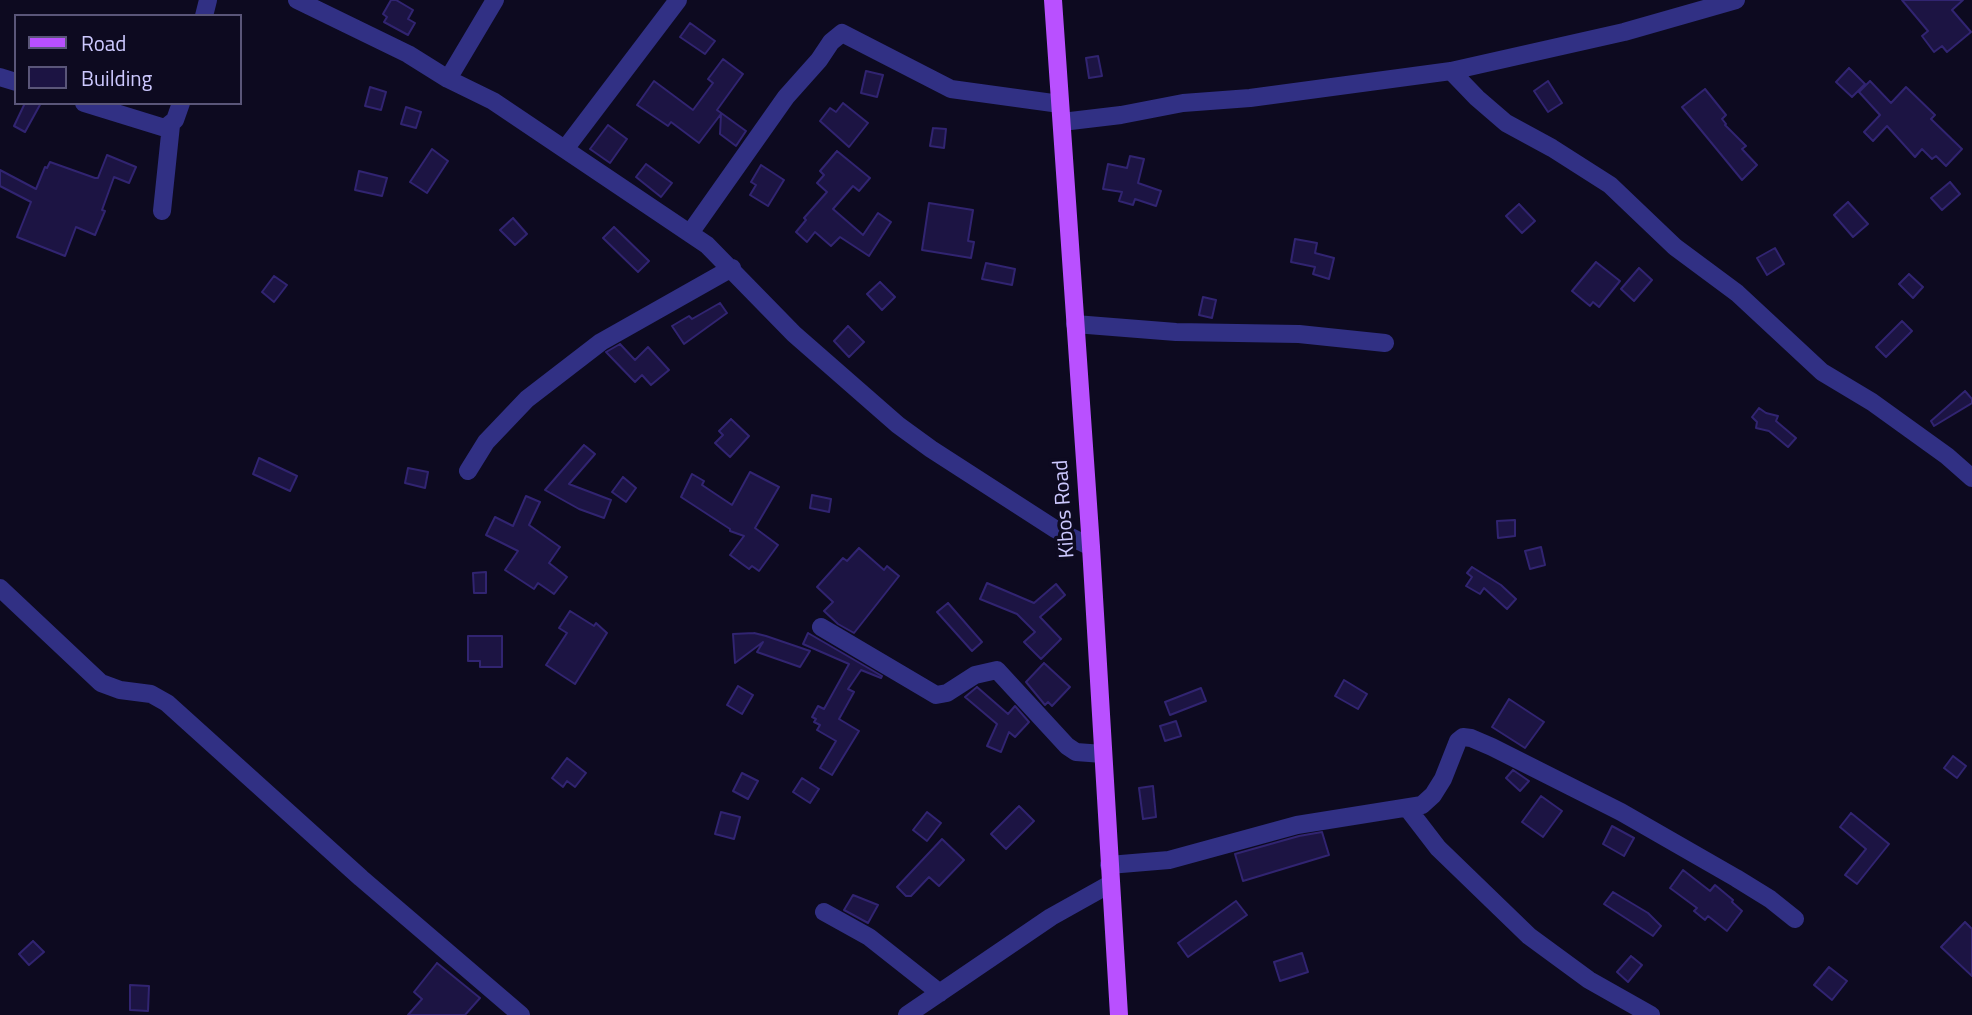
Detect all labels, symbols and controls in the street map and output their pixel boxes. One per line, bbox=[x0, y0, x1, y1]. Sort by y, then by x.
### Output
legend bbox=[14, 14, 242, 105]
text: Road bbox=[81, 27, 126, 59]
text: Building bbox=[81, 62, 152, 94]
street label: Kibos Road bbox=[1049, 459, 1081, 559]

